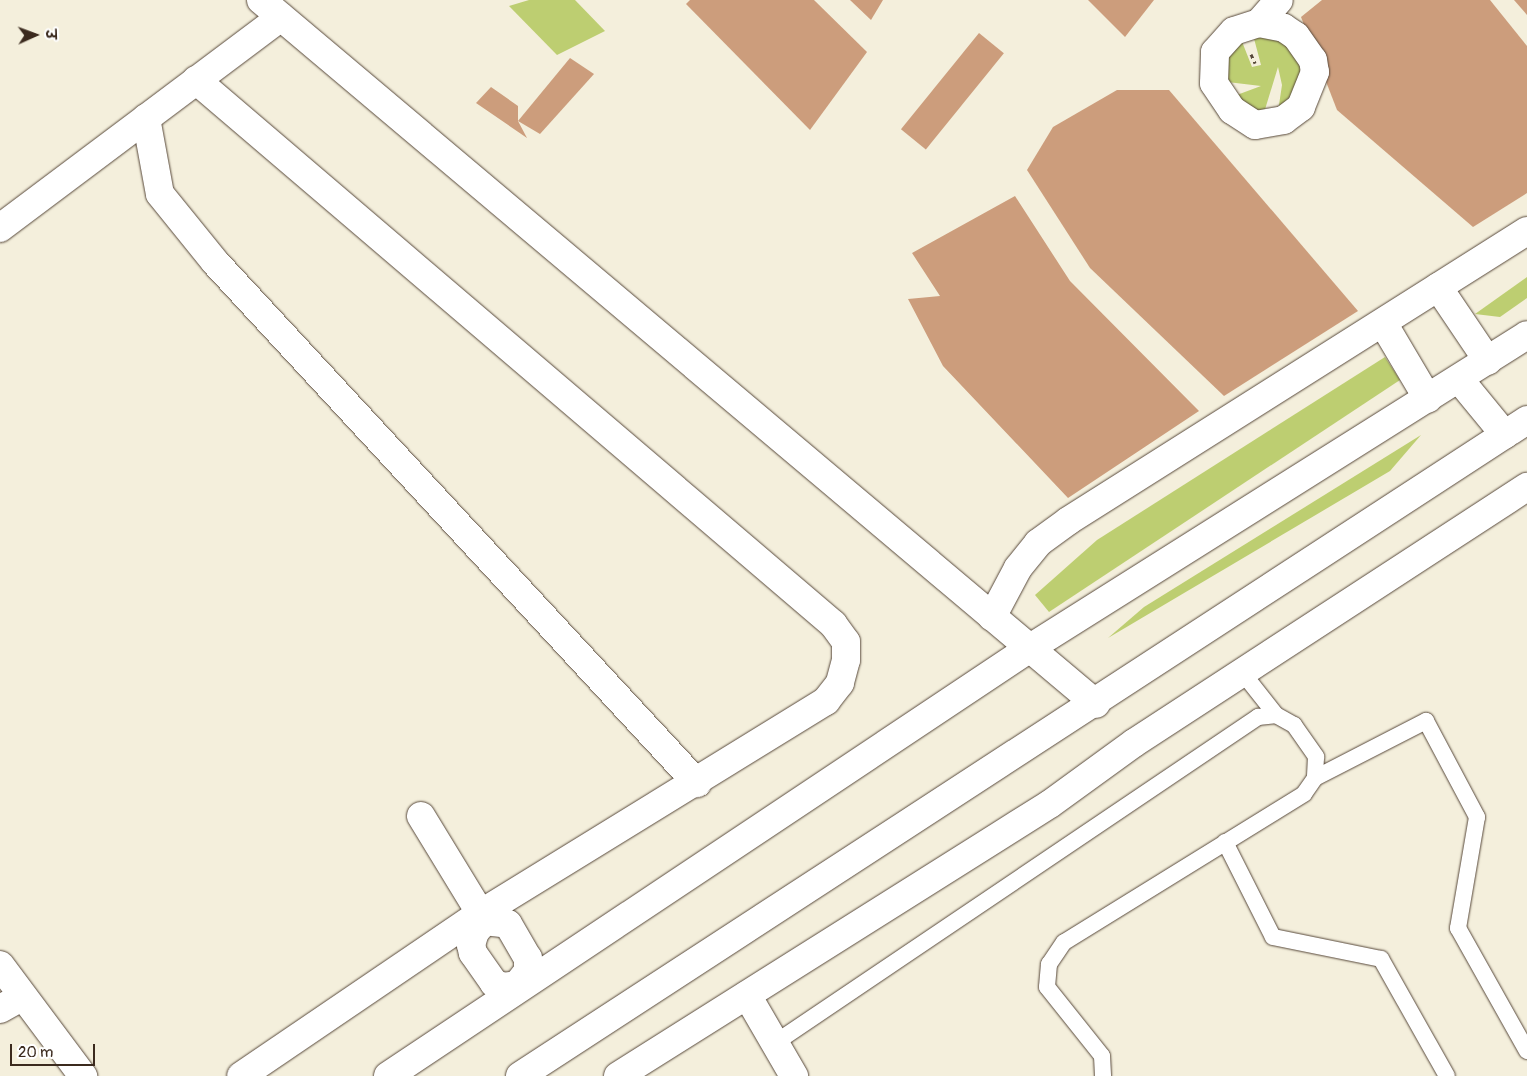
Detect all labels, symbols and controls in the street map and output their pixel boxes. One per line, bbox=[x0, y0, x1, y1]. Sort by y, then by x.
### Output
north arrow bbox=[10, 10, 60, 60]
text: उ bbox=[42, 29, 59, 39]
scale bar bbox=[12, 1034, 98, 1066]
text: 20 m bbox=[18, 1043, 53, 1062]

